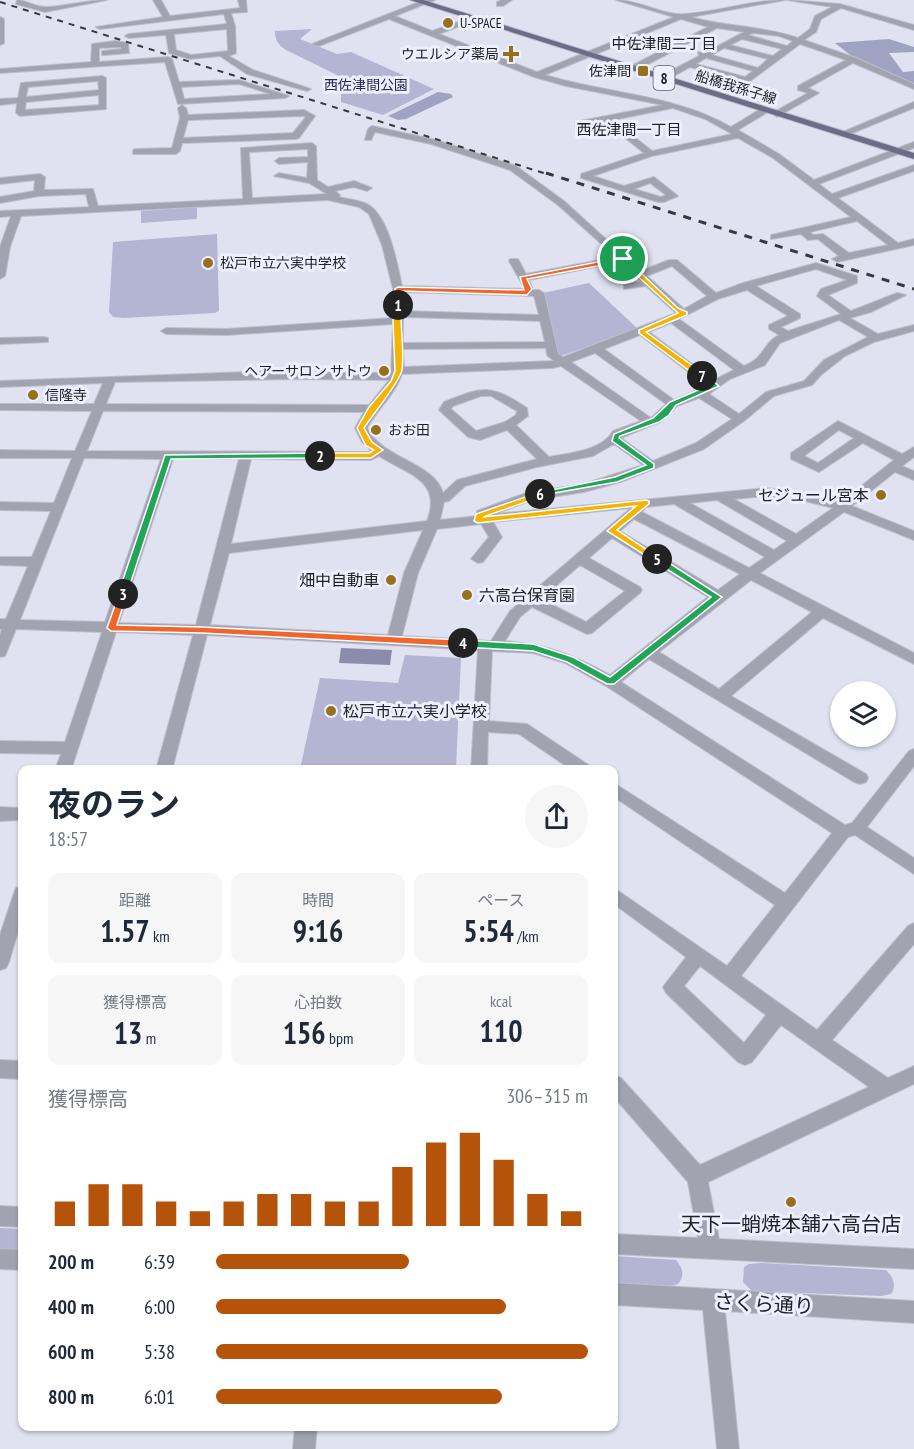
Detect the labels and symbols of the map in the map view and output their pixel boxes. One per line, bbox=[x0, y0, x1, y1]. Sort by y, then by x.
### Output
place label: U-SPACE bbox=[460, 14, 502, 32]
marker: U-SPACE bbox=[441, 16, 455, 30]
district label: 中佐津間二丁目 bbox=[611, 34, 717, 53]
place label: ウエルシア薬局 bbox=[401, 45, 499, 63]
marker: ウエルシア薬局 bbox=[504, 47, 518, 61]
place label: 佐津間 bbox=[589, 62, 631, 80]
marker: 佐津間 bbox=[636, 64, 650, 78]
road number: 8 bbox=[654, 66, 674, 90]
street label: 船橋我孫子線 bbox=[693, 66, 779, 108]
park label: 西佐津間公園 bbox=[324, 76, 408, 94]
district label: 西佐津間一丁目 bbox=[576, 120, 682, 139]
pin bbox=[597, 233, 648, 284]
place label: 松戸市立六実中学校 bbox=[220, 254, 346, 272]
marker: 松戸市立六実中学校 bbox=[201, 256, 215, 270]
pin: 1 bbox=[383, 290, 413, 320]
pin: 7 bbox=[687, 361, 717, 391]
place label: ヘアーサロン サトウ bbox=[244, 362, 372, 380]
marker: ヘアーサロン サトウ bbox=[377, 364, 391, 378]
place label: 信隆寺 bbox=[45, 386, 87, 404]
marker: 信隆寺 bbox=[26, 388, 40, 402]
place label: おお田 bbox=[388, 421, 430, 439]
marker: おお田 bbox=[369, 423, 383, 437]
pin: 2 bbox=[305, 441, 335, 471]
pin: 6 bbox=[525, 479, 555, 509]
place label: セジュール宮本 bbox=[758, 485, 869, 505]
marker: セジュール宮本 bbox=[874, 488, 888, 502]
pin: 5 bbox=[642, 544, 672, 574]
place label: 畑中自動車 bbox=[299, 570, 379, 590]
marker: 畑中自動車 bbox=[384, 573, 398, 587]
pin: 3 bbox=[108, 579, 138, 609]
place label: 六高台保育園 bbox=[479, 585, 575, 605]
marker: 六高台保育園 bbox=[460, 588, 474, 602]
pin: 4 bbox=[448, 628, 478, 658]
place label: 松戸市立六実小学校 bbox=[343, 701, 487, 721]
marker: 松戸市立六実小学校 bbox=[324, 704, 338, 718]
marker: 天下一蛸焼本舗六高台店 bbox=[784, 1195, 798, 1209]
place label: 天下一蛸焼本舗六高台店 bbox=[681, 1211, 901, 1237]
street label: さくら通り bbox=[713, 1288, 815, 1320]

